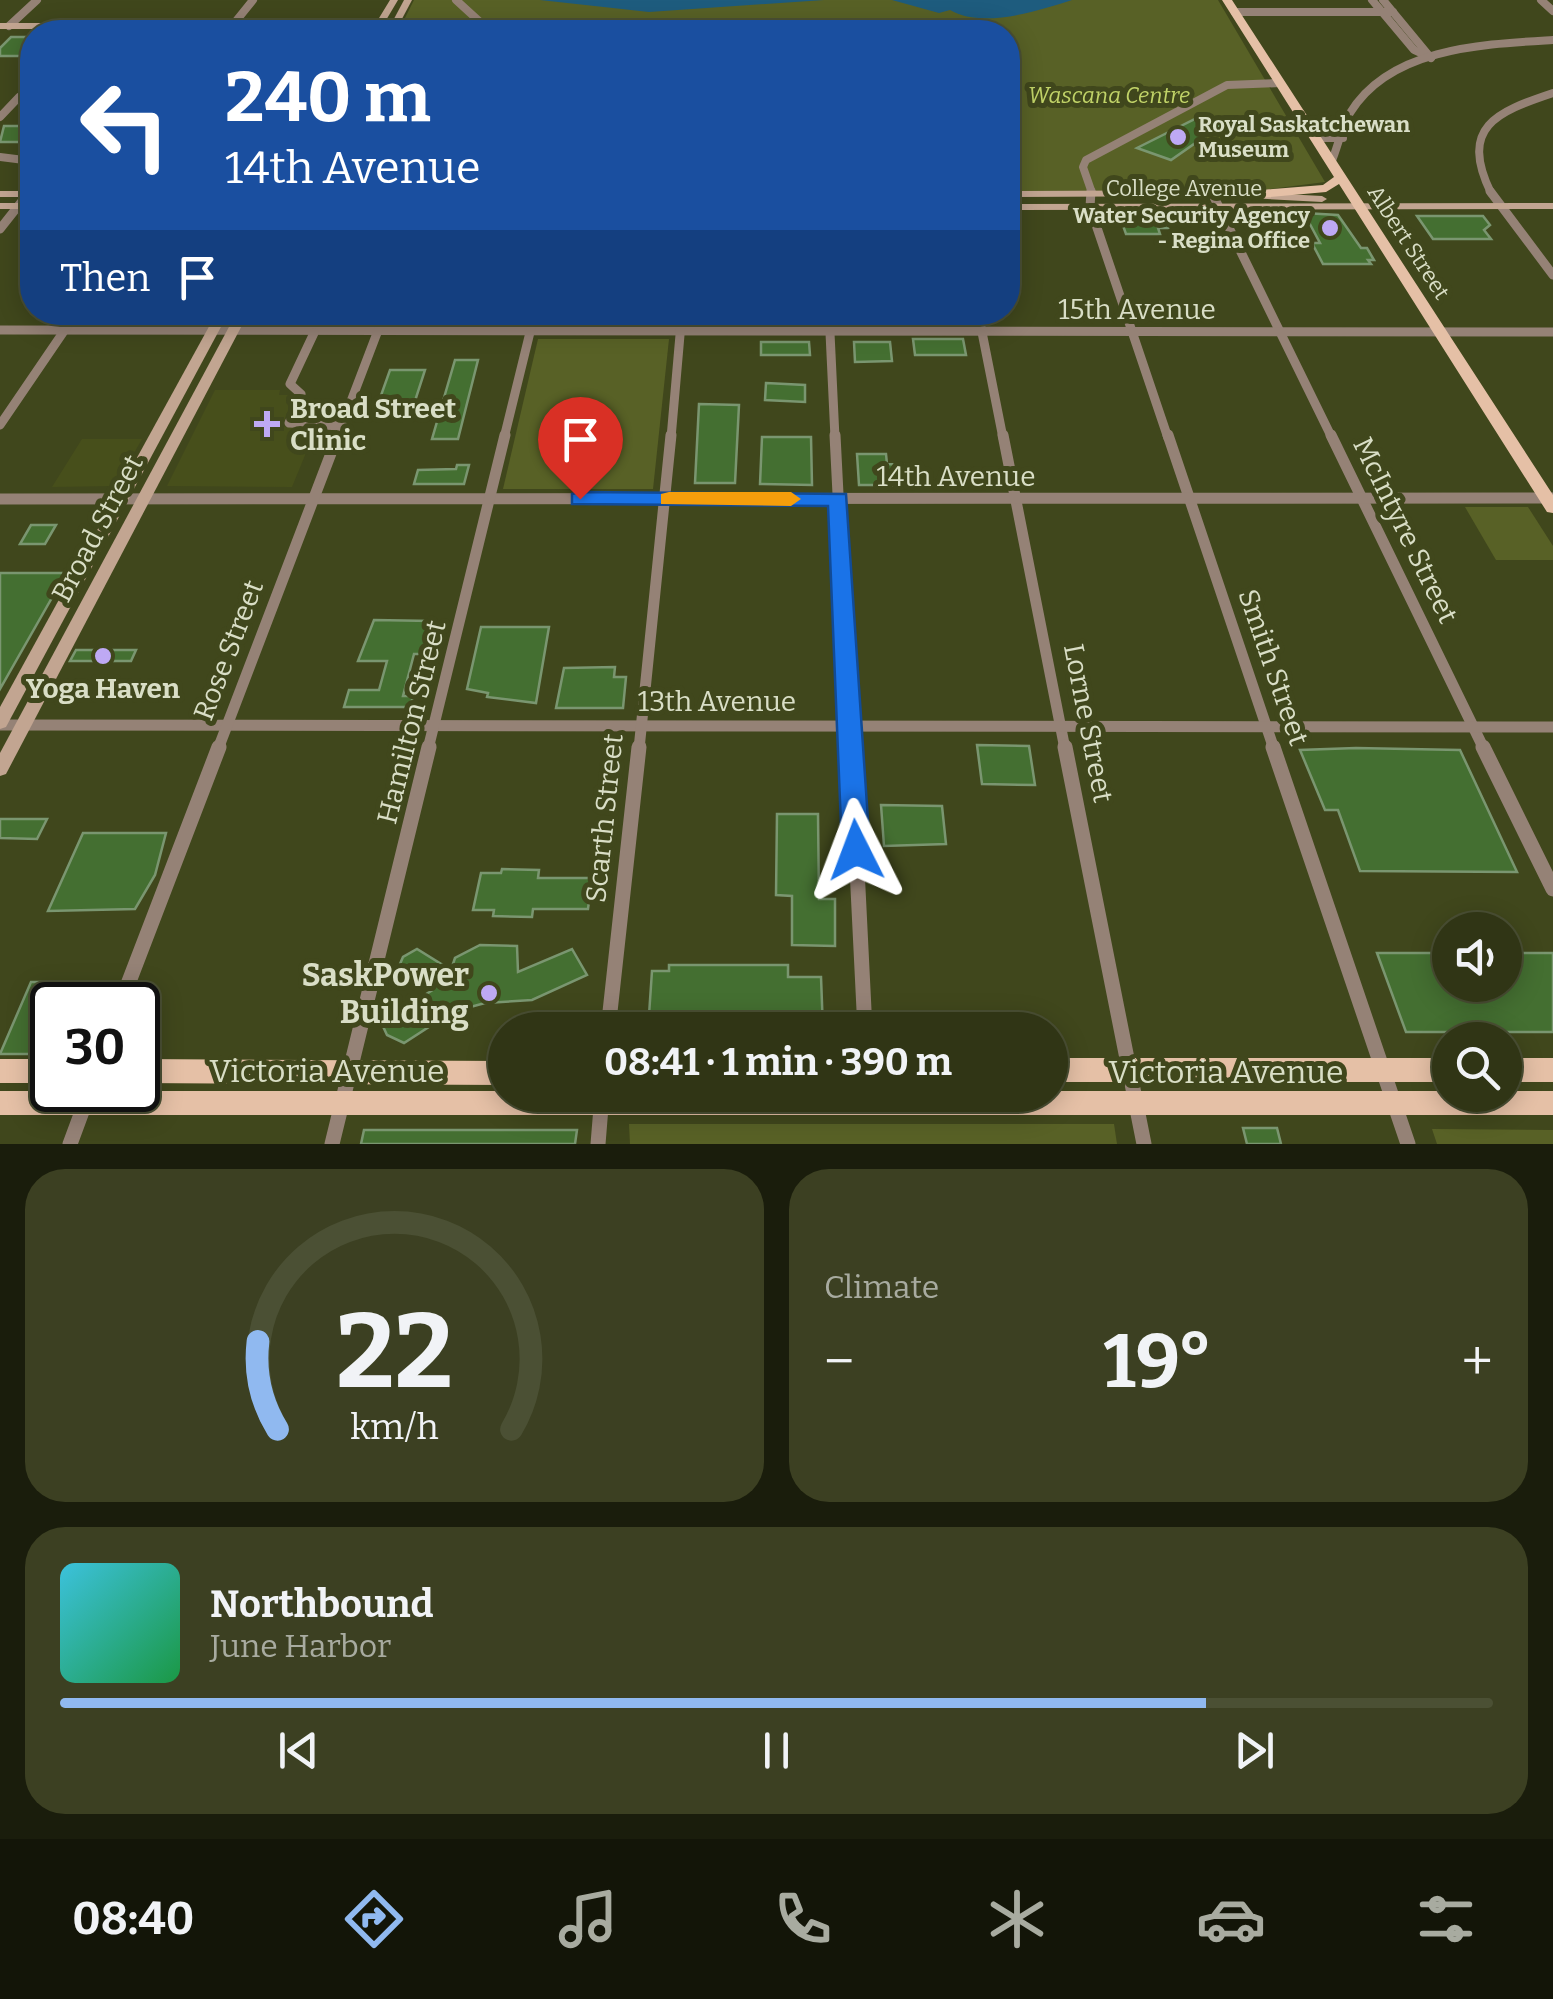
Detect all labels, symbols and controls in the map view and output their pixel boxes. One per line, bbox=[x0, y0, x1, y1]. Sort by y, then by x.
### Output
text: 240 m bbox=[225, 56, 431, 140]
icon: left bbox=[60, 60, 190, 190]
park label: Wascana Centre bbox=[1028, 82, 1190, 109]
place label: Royal Saskatchewan Museum bbox=[1198, 111, 1410, 163]
marker: Royal Saskatchewan Museum bbox=[1167, 126, 1189, 148]
text: 14th Avenue bbox=[225, 141, 481, 195]
street label: College Avenue bbox=[1106, 175, 1262, 202]
street label: Albert Street bbox=[1362, 180, 1455, 304]
place label: Water Security Agency - Regina Office bbox=[1073, 202, 1311, 254]
marker: Water Security Agency - Regina Office bbox=[1319, 217, 1341, 239]
icon: arrive bbox=[170, 250, 225, 305]
text: Then bbox=[60, 255, 150, 301]
street label: 15th Avenue bbox=[1058, 293, 1216, 326]
place label: Broad Street Clinic bbox=[290, 392, 456, 457]
pin bbox=[538, 397, 623, 500]
marker: Broad Street Clinic bbox=[254, 411, 280, 437]
icon: arrive bbox=[553, 412, 608, 467]
street label: McIntyre Street bbox=[1346, 432, 1465, 629]
street label: Broad Street bbox=[45, 449, 150, 607]
street label: 14th Avenue bbox=[876, 460, 1036, 493]
street label: Rose Street bbox=[187, 576, 270, 725]
street label: Smith Street bbox=[1231, 585, 1316, 750]
street label: Hamilton Street bbox=[370, 617, 453, 827]
street label: Lorne Street bbox=[1057, 641, 1120, 805]
marker: Yoga Haven bbox=[92, 645, 114, 667]
place label: Yoga Haven bbox=[26, 672, 180, 705]
street label: 13th Avenue bbox=[638, 685, 796, 718]
street label: Scarth Street bbox=[579, 732, 630, 904]
position arrow bbox=[804, 798, 908, 902]
map controls bbox=[1432, 912, 1522, 1112]
button: sound bbox=[1432, 912, 1522, 1002]
place label: SaskPower Building bbox=[301, 956, 469, 1031]
speed limit sign: 30 bbox=[30, 982, 160, 1112]
marker: SaskPower Building bbox=[478, 982, 500, 1004]
button: search bbox=[1432, 1022, 1522, 1112]
text: 08:41 · 1 min · 390 m bbox=[604, 1039, 952, 1085]
street label: Victoria Avenue bbox=[209, 1052, 445, 1090]
street label: Victoria Avenue bbox=[1108, 1053, 1344, 1091]
text: Climate bbox=[824, 1268, 939, 1306]
text: 22 bbox=[336, 1290, 453, 1415]
text: 19° bbox=[1103, 1317, 1213, 1407]
text: − bbox=[824, 1329, 854, 1395]
text: + bbox=[1462, 1329, 1493, 1395]
text: km/h bbox=[350, 1406, 439, 1448]
text: Northbound bbox=[210, 1581, 433, 1627]
text: June Harbor bbox=[210, 1627, 391, 1665]
icon: previous bbox=[271, 1723, 326, 1778]
icon: pause bbox=[749, 1723, 804, 1778]
icon: next bbox=[1227, 1723, 1282, 1778]
icon: directions bbox=[339, 1884, 409, 1954]
icon: music bbox=[553, 1884, 623, 1954]
icon: phone bbox=[768, 1884, 838, 1954]
icon: climate bbox=[982, 1884, 1052, 1954]
icon: car bbox=[1196, 1884, 1266, 1954]
icon: filters bbox=[1411, 1884, 1481, 1954]
text: 08:40 bbox=[72, 1892, 194, 1946]

